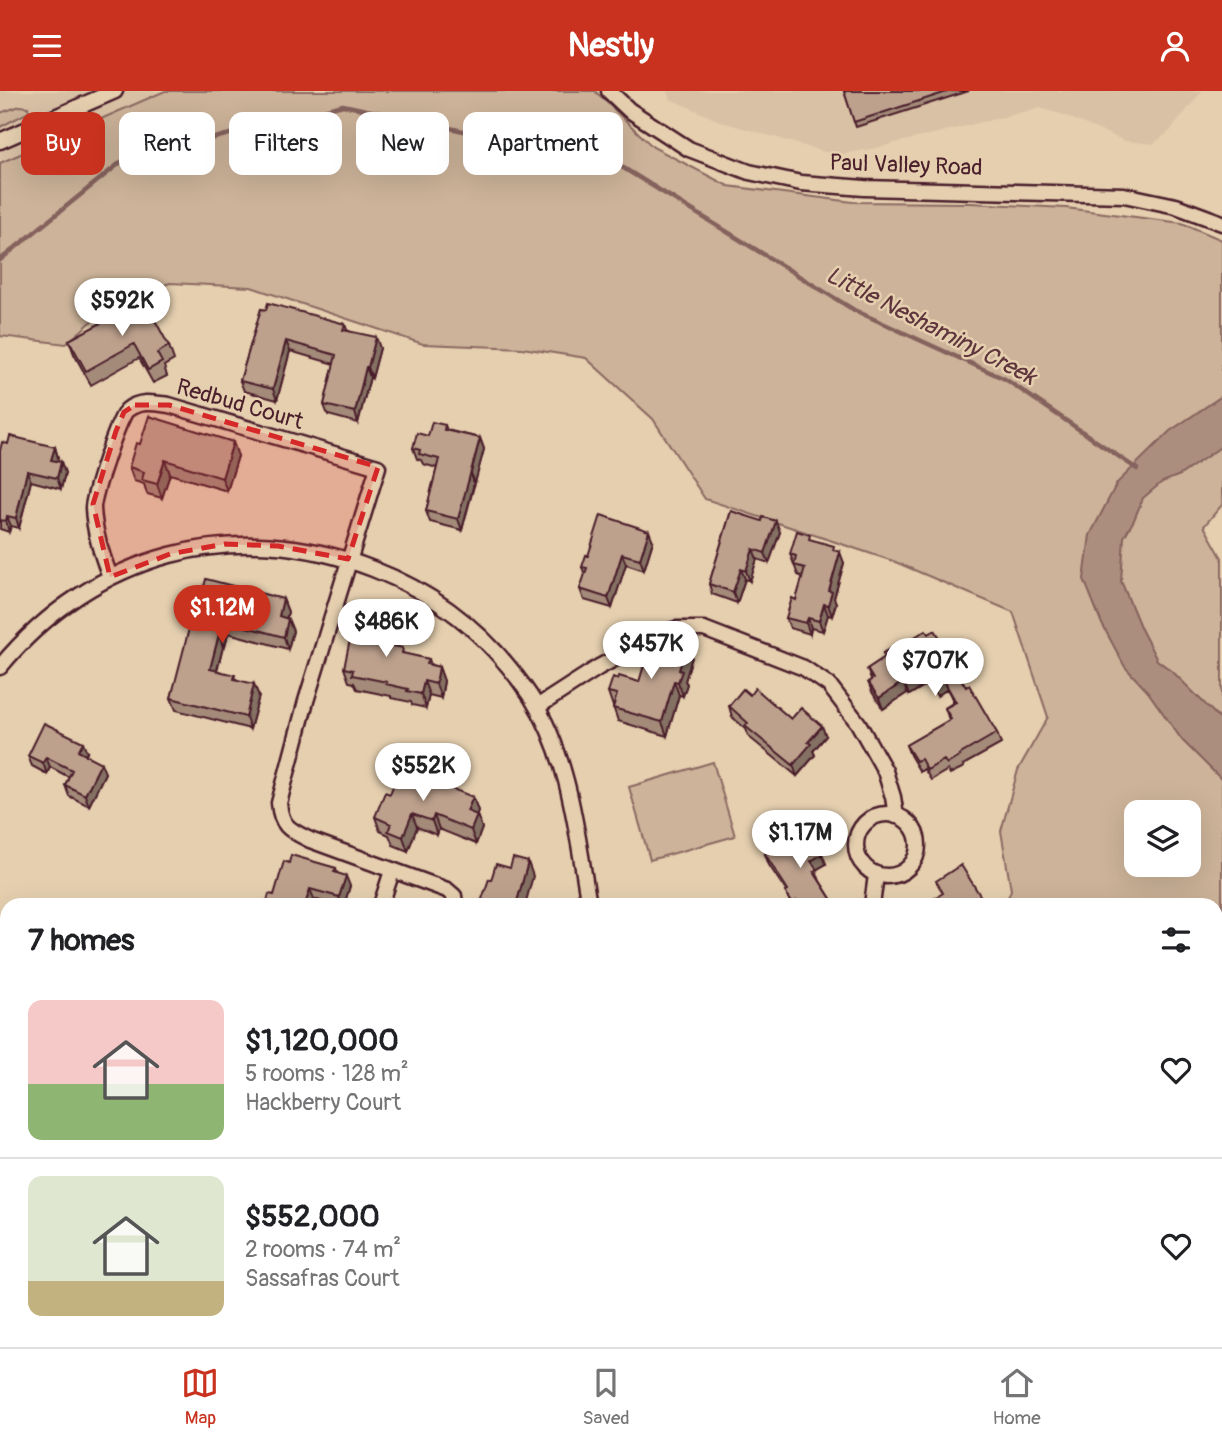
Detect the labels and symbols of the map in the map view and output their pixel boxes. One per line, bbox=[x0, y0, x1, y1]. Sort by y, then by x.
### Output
street label: Paul Valley Road bbox=[829, 148, 983, 182]
water label: Little Neshaminy Creek bbox=[821, 261, 1043, 392]
pin: $592K bbox=[73, 279, 171, 338]
street label: Redbud Court bbox=[173, 372, 307, 436]
pin: $1.12M bbox=[165, 585, 279, 645]
pin: $486K bbox=[337, 599, 435, 659]
pin: $457K bbox=[602, 621, 700, 681]
pin: $707K bbox=[886, 639, 984, 698]
pin: $552K bbox=[374, 743, 472, 803]
pin: $1.17M bbox=[743, 811, 857, 870]

